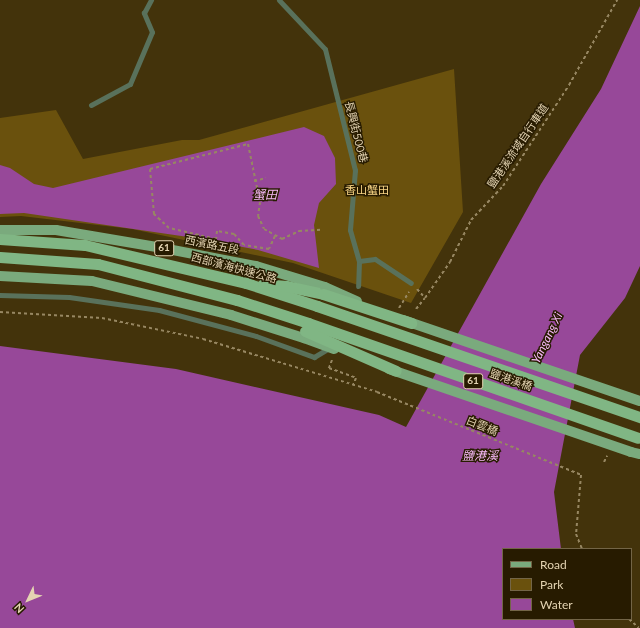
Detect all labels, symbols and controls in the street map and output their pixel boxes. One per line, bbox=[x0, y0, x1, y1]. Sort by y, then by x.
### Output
street label: 長興街500巷 bbox=[342, 100, 370, 164]
street label: 鹽港溪流域自行車道 bbox=[485, 101, 551, 191]
park label: 香山蟹田 bbox=[345, 183, 389, 197]
water label: 蟹田 bbox=[253, 188, 277, 202]
street label: 西濱路五段 bbox=[184, 233, 240, 257]
road number: 61 bbox=[154, 240, 174, 256]
street label: 西部濱海快速公路 bbox=[190, 250, 278, 286]
water label: Yangang Xi bbox=[528, 310, 566, 366]
street label: 鹽港溪橋 bbox=[488, 367, 534, 393]
road number: 61 bbox=[463, 373, 483, 389]
street label: 白雲橋 bbox=[464, 414, 500, 438]
water label: 鹽港溪 bbox=[462, 449, 498, 463]
legend bbox=[502, 548, 632, 620]
text: Road bbox=[540, 557, 567, 572]
text: Park bbox=[540, 577, 563, 592]
north arrow bbox=[8, 580, 48, 620]
text: Water bbox=[540, 597, 573, 612]
text: N bbox=[11, 601, 27, 616]

